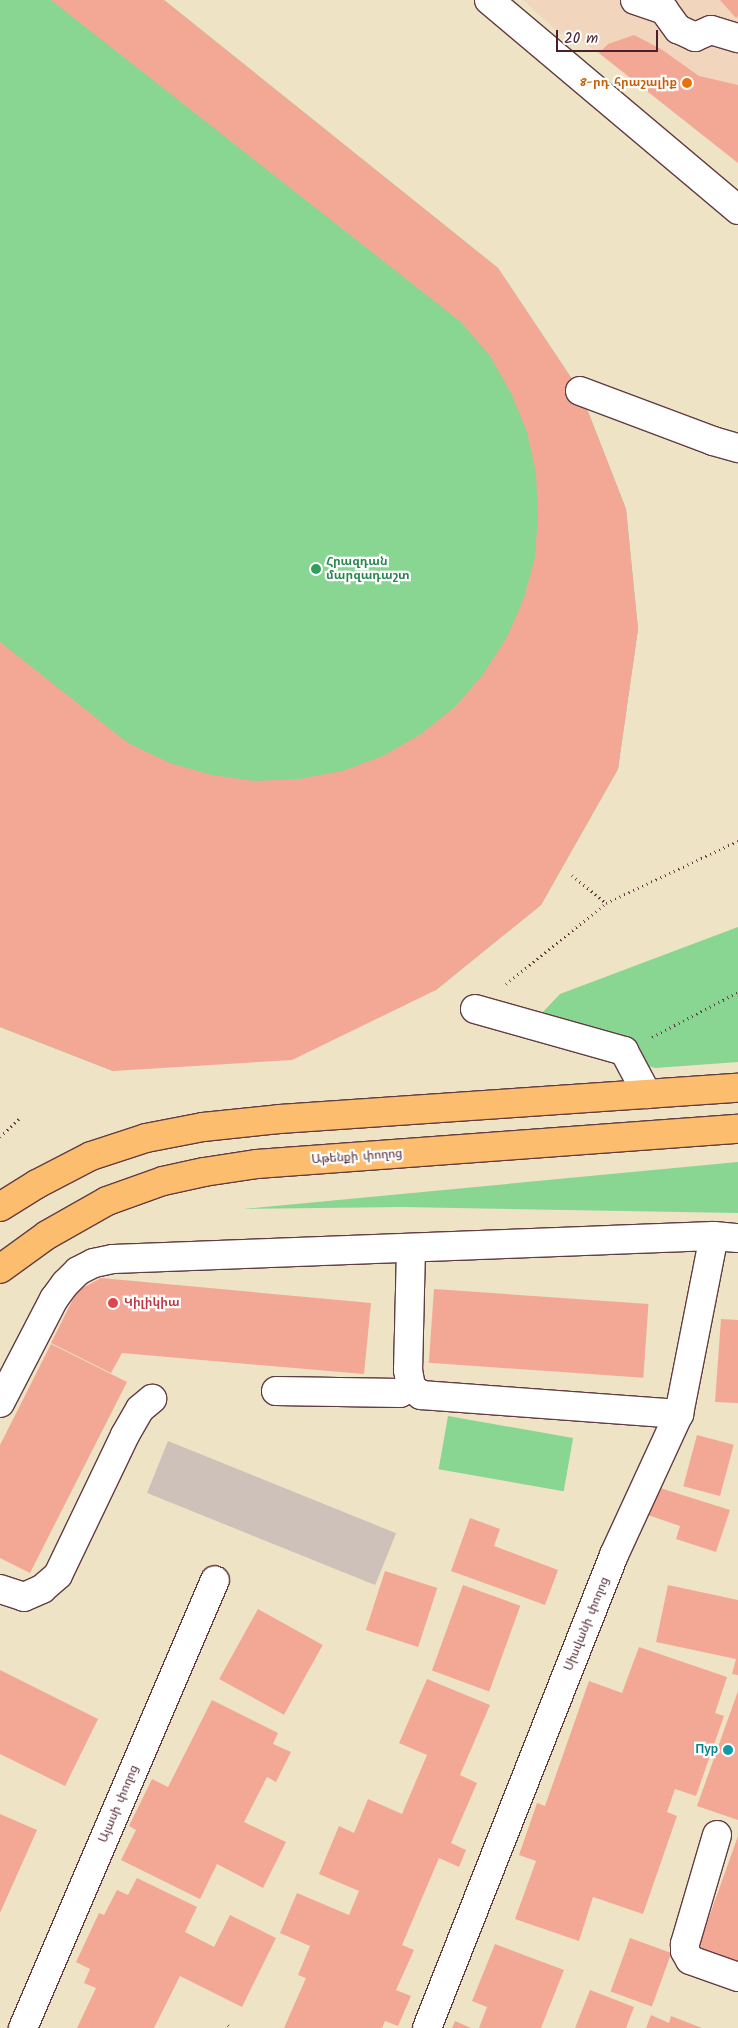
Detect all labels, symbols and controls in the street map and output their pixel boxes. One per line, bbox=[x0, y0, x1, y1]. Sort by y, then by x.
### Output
scale bar bbox=[558, 20, 660, 52]
text: 20 m bbox=[564, 27, 598, 51]
place label: 8-րդ հրաշալիք bbox=[579, 76, 677, 90]
marker: 8-րդ հրաշալիք bbox=[681, 77, 693, 89]
place label: Հրազդան մարզադաշտ bbox=[326, 555, 410, 583]
marker: Հրազդան մարզադաշտ bbox=[310, 563, 322, 575]
street label: Աթենքի փողոց bbox=[311, 1147, 403, 1167]
marker: Կիլիկիա bbox=[106, 1296, 120, 1310]
place label: Կիլիկիա bbox=[124, 1296, 180, 1310]
street label: Սիսվանի փողոց bbox=[562, 1575, 612, 1673]
place label: Пур bbox=[696, 1743, 718, 1757]
marker: Пур bbox=[722, 1744, 734, 1756]
street label: Այասի փողոց bbox=[96, 1763, 142, 1845]

